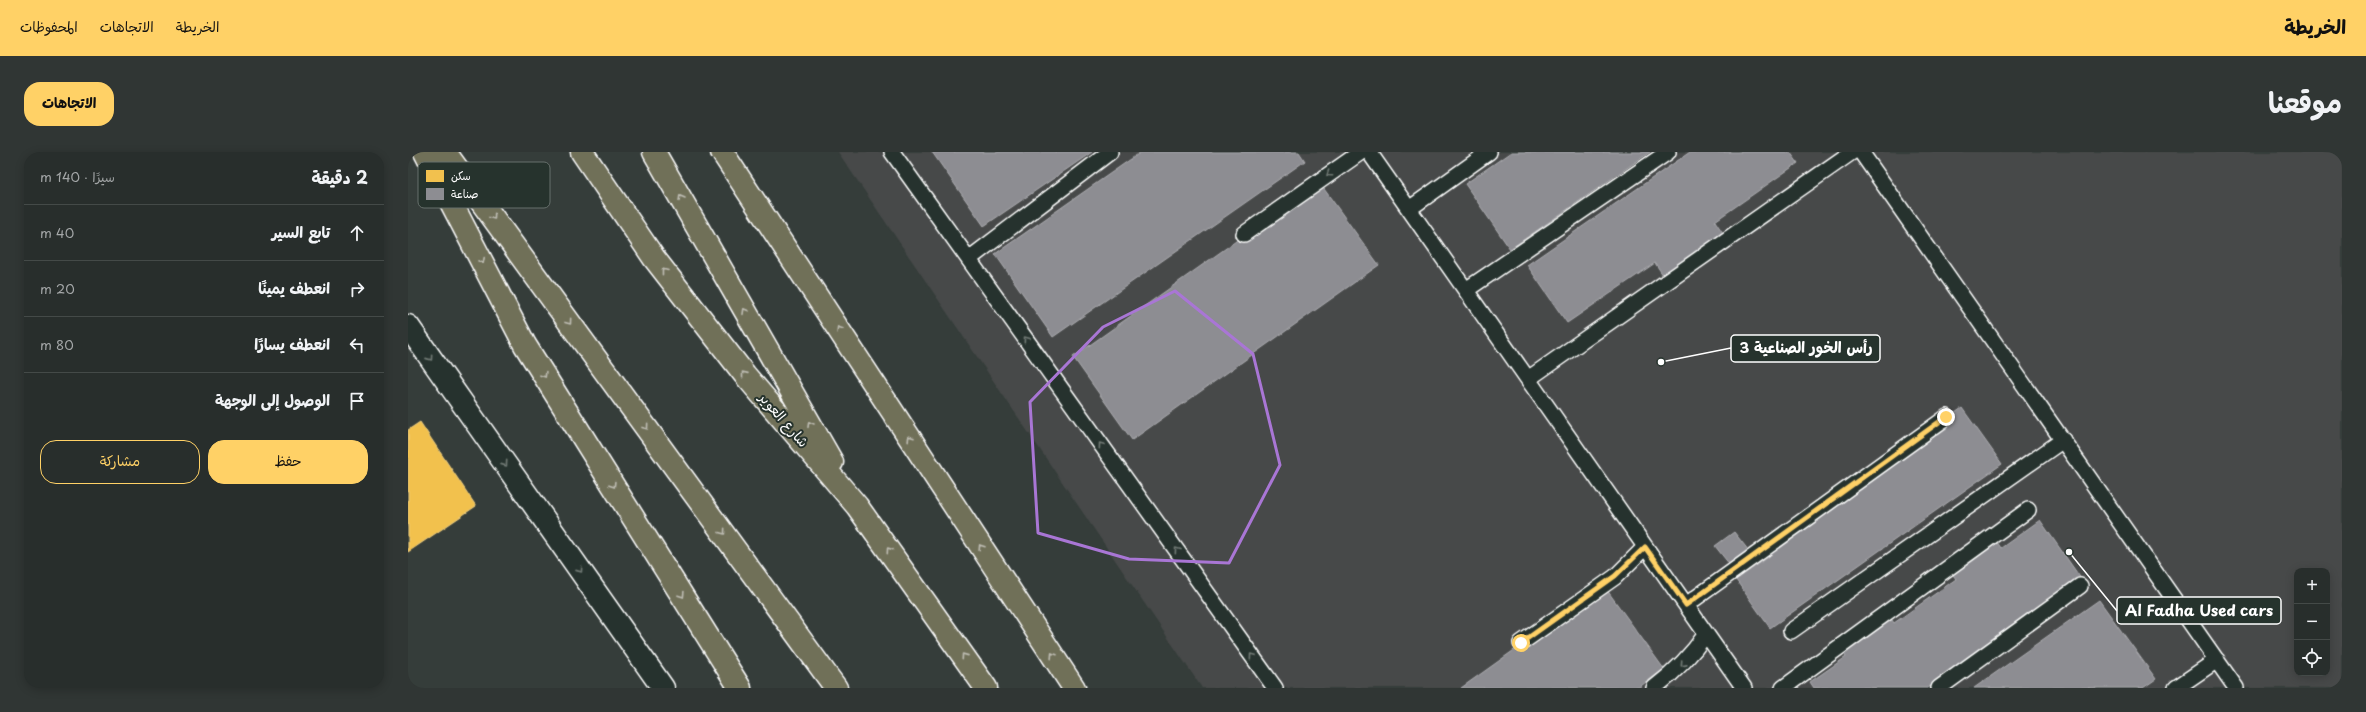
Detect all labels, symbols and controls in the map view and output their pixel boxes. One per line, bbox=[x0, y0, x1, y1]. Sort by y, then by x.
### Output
text: الخريطة bbox=[2284, 12, 2346, 40]
text: المحفوظات bbox=[20, 16, 78, 37]
text: الاتجاهات bbox=[100, 16, 154, 37]
text: الخريطة bbox=[176, 16, 219, 37]
text: موقعنا bbox=[2268, 80, 2342, 123]
button: الاتجاهات bbox=[24, 82, 114, 126]
legend bbox=[418, 162, 550, 208]
text: 2 دقيقة bbox=[311, 164, 368, 190]
text: سيرًا · 140 m bbox=[40, 167, 115, 186]
text: سكن bbox=[451, 167, 471, 184]
one-way arrow bbox=[1326, 169, 1333, 176]
text: صناعة bbox=[451, 185, 479, 202]
one-way arrow bbox=[678, 195, 685, 202]
one-way arrow bbox=[488, 213, 495, 220]
text: تابع السير bbox=[272, 220, 330, 243]
icon: ahead bbox=[346, 222, 368, 244]
text: 40 m bbox=[40, 223, 74, 242]
one-way arrow bbox=[477, 257, 485, 264]
one-way arrow bbox=[662, 269, 669, 276]
text: انعطف يمينًا bbox=[258, 276, 330, 299]
icon: right bbox=[346, 278, 368, 300]
text: 20 m bbox=[40, 279, 75, 298]
one-way arrow bbox=[743, 308, 750, 315]
one-way arrow bbox=[564, 318, 571, 325]
one-way arrow bbox=[836, 326, 844, 333]
text: انعطف يسارًا bbox=[254, 332, 330, 355]
icon: left bbox=[346, 334, 368, 356]
text: 80 m bbox=[40, 335, 74, 354]
callout: رأس الخور الصناعية 3 bbox=[1731, 335, 1880, 362]
text: رأس الخور الصناعية 3 bbox=[1739, 335, 1873, 358]
one-way arrow bbox=[1023, 336, 1031, 343]
one-way arrow bbox=[426, 354, 433, 361]
one-way arrow bbox=[540, 371, 547, 378]
one-way arrow bbox=[742, 371, 749, 379]
street label: شارع العوير bbox=[754, 387, 814, 452]
text: الوصول إلى الوجهة bbox=[215, 388, 330, 411]
icon: arrive bbox=[346, 390, 368, 412]
route end bbox=[1937, 408, 1955, 426]
one-way arrow bbox=[808, 421, 815, 428]
one-way arrow bbox=[641, 423, 648, 430]
one-way arrow bbox=[907, 435, 915, 442]
button: مشاركة bbox=[40, 440, 200, 484]
button: حفظ bbox=[208, 440, 368, 484]
one-way arrow bbox=[1099, 442, 1106, 449]
one-way arrow bbox=[500, 460, 508, 467]
one-way arrow bbox=[609, 481, 616, 488]
one-way arrow bbox=[718, 528, 725, 535]
one-way arrow bbox=[978, 544, 986, 551]
one-way arrow bbox=[886, 547, 893, 554]
one-way arrow bbox=[1175, 548, 1182, 555]
one-way arrow bbox=[575, 566, 582, 573]
map controls bbox=[2294, 568, 2330, 676]
button: + bbox=[2294, 568, 2330, 604]
one-way arrow bbox=[678, 591, 685, 598]
callout: Al Fadha Used cars bbox=[2117, 597, 2281, 624]
text: Al Fadha Used cars bbox=[2125, 598, 2273, 621]
button: − bbox=[2294, 604, 2330, 640]
route start bbox=[1512, 634, 1530, 652]
button: locate bbox=[2294, 640, 2330, 676]
one-way arrow bbox=[961, 653, 969, 660]
one-way arrow bbox=[1050, 653, 1057, 660]
one-way arrow bbox=[1250, 654, 1257, 661]
one-way arrow bbox=[1680, 659, 1688, 667]

